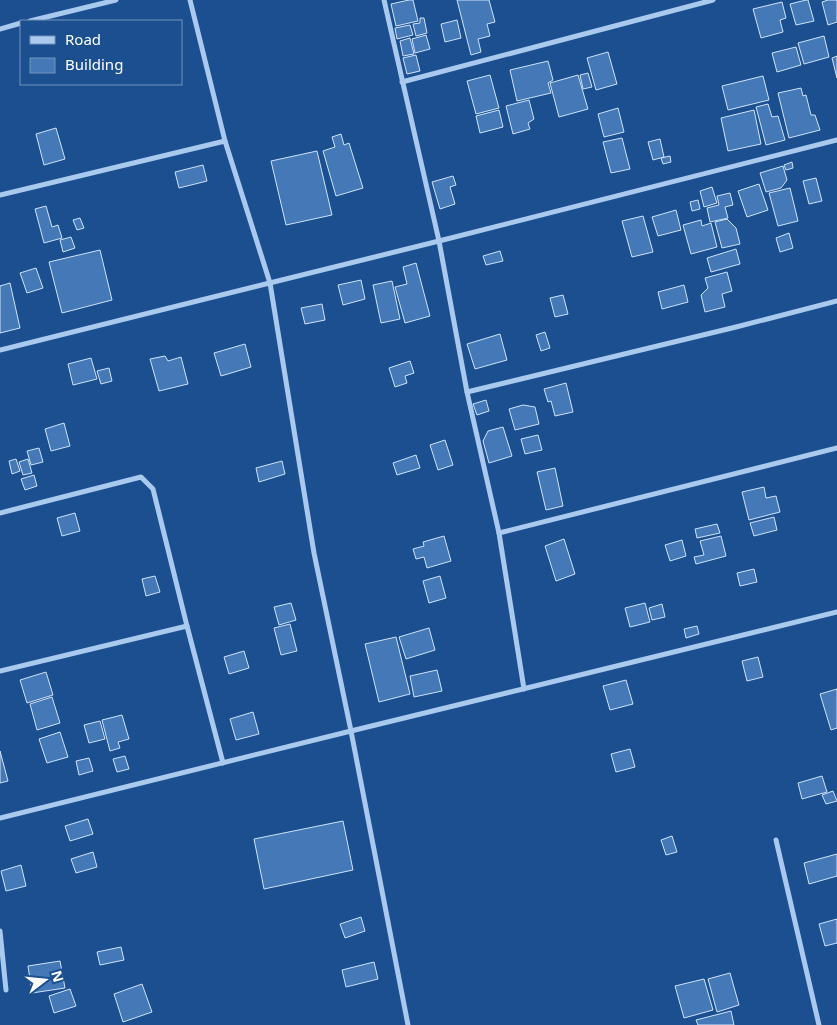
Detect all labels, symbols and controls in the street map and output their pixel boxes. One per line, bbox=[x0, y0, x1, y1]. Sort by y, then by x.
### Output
legend bbox=[20, 20, 182, 85]
text: Road bbox=[65, 29, 101, 49]
text: Building bbox=[65, 54, 123, 74]
north arrow bbox=[20, 955, 70, 1005]
text: N bbox=[47, 968, 69, 984]

